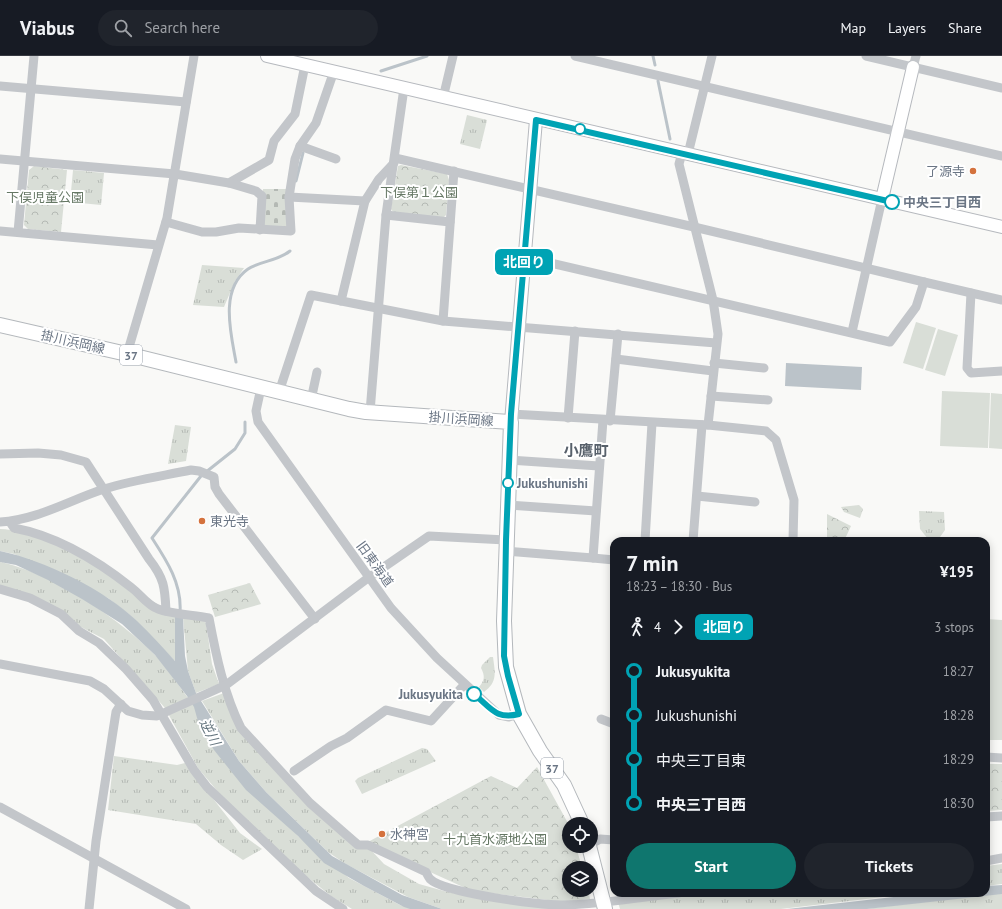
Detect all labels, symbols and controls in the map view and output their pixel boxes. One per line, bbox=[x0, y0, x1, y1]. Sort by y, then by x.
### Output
search box bbox=[98, 10, 378, 46]
text: Viabus bbox=[20, 16, 74, 40]
icon: search bbox=[112, 17, 134, 39]
text: Search here bbox=[144, 18, 220, 37]
text: Map bbox=[840, 19, 866, 37]
text: Layers bbox=[888, 19, 926, 37]
text: Share bbox=[948, 19, 982, 37]
unlabelled marker bbox=[574, 123, 586, 135]
place label: 了源寺 bbox=[926, 163, 965, 180]
marker: 了源寺 bbox=[968, 166, 978, 176]
park label: 下俣第１公園 bbox=[380, 184, 458, 201]
park label: 下俣児童公園 bbox=[6, 189, 84, 206]
marker: 中央三丁目西 bbox=[884, 194, 900, 210]
place label: 中央三丁目西 bbox=[903, 194, 981, 211]
line badge: 北回り bbox=[501, 249, 547, 275]
text: 北回り bbox=[503, 253, 545, 271]
street label: 掛川浜岡線 bbox=[39, 326, 107, 358]
road number: 37 bbox=[120, 345, 142, 365]
street label: 掛川浜岡線 bbox=[428, 408, 494, 430]
district label: 小鷹町 bbox=[563, 441, 609, 460]
place label: Jukushunishi bbox=[516, 475, 588, 492]
marker: Jukushunishi bbox=[502, 477, 514, 489]
place label: 東光寺 bbox=[210, 513, 249, 530]
marker: 東光寺 bbox=[197, 516, 207, 526]
street label: 旧東海道 bbox=[353, 538, 397, 590]
text: 7 min bbox=[626, 549, 678, 577]
text: ¥195 bbox=[940, 562, 974, 581]
text: 18:23 – 18:30 · Bus bbox=[626, 578, 732, 595]
icon: walk bbox=[626, 616, 648, 638]
icon: forward bbox=[667, 616, 689, 638]
text: 北回り bbox=[703, 618, 745, 636]
text: 4 bbox=[654, 619, 661, 636]
text: 3 stops bbox=[934, 619, 974, 636]
text: Jukusyukita bbox=[656, 662, 730, 681]
text: 18:27 bbox=[943, 663, 974, 680]
place label: Jukusyukita bbox=[398, 686, 463, 703]
marker: Jukusyukita bbox=[466, 686, 482, 702]
text: Jukushunishi bbox=[656, 706, 737, 725]
text: 18:28 bbox=[943, 707, 974, 724]
water label: 逆川 bbox=[196, 715, 225, 750]
text: 中央三丁目東 bbox=[656, 751, 746, 770]
text: 18:29 bbox=[943, 751, 974, 768]
road number: 37 bbox=[541, 758, 563, 778]
text: 中央三丁目西 bbox=[656, 795, 746, 814]
text: 18:30 bbox=[943, 795, 974, 812]
map controls bbox=[562, 817, 598, 897]
button: locate bbox=[562, 817, 598, 853]
place label: 水神宮 bbox=[390, 826, 429, 843]
marker: 水神宮 bbox=[377, 829, 387, 839]
park label: 十九首水源地公園 bbox=[443, 831, 547, 848]
button: Start bbox=[626, 843, 796, 889]
button: Tickets bbox=[804, 843, 974, 889]
button: layers bbox=[562, 861, 598, 897]

